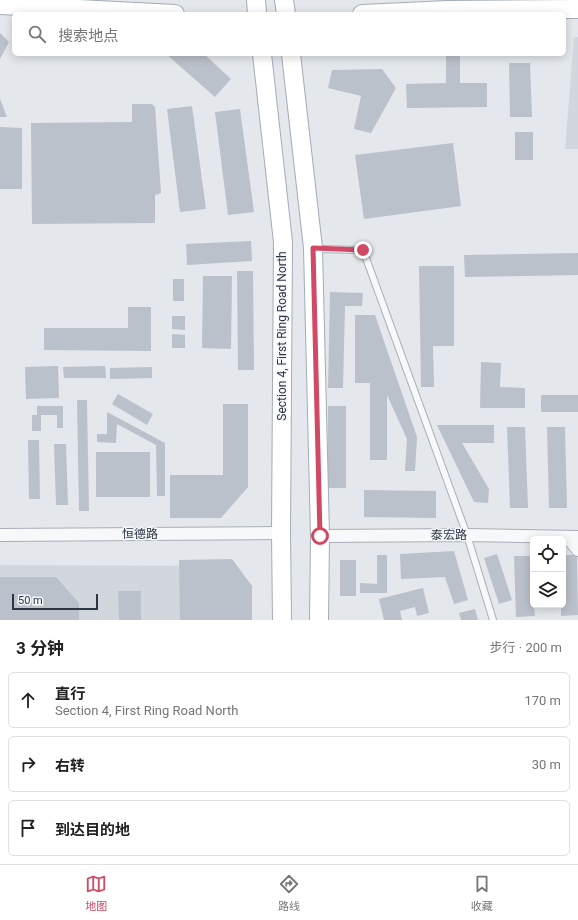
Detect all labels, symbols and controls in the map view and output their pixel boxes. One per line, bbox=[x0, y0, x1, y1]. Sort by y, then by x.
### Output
search box bbox=[12, 12, 566, 56]
icon: search bbox=[26, 23, 48, 45]
text: 搜索地点 bbox=[58, 27, 118, 45]
route end bbox=[354, 241, 372, 259]
street label: Section 4, First Ring Road North bbox=[275, 251, 289, 421]
street label: 恒德路 bbox=[122, 527, 158, 541]
route start bbox=[311, 527, 329, 545]
street label: 泰宏路 bbox=[431, 528, 467, 542]
map controls bbox=[530, 536, 566, 608]
button: locate bbox=[530, 536, 566, 572]
button: layers bbox=[530, 572, 566, 608]
scale bar bbox=[12, 592, 98, 611]
text: 50 m bbox=[18, 594, 43, 607]
text: 3 分钟 bbox=[16, 638, 64, 658]
text: 步行 · 200 m bbox=[490, 640, 562, 655]
text: 直行 bbox=[55, 685, 85, 703]
icon: ahead bbox=[17, 689, 39, 711]
text: 170 m bbox=[524, 693, 561, 708]
text: Section 4, First Ring Road North bbox=[55, 703, 238, 718]
icon: right bbox=[17, 753, 39, 775]
text: 右转 bbox=[55, 757, 85, 775]
text: 30 m bbox=[532, 757, 561, 772]
icon: arrive bbox=[17, 817, 39, 839]
text: 到达目的地 bbox=[55, 821, 130, 839]
tab: 地图 bbox=[85, 873, 107, 913]
tab: 路线 bbox=[278, 873, 300, 913]
tab: 收藏 bbox=[471, 873, 493, 913]

